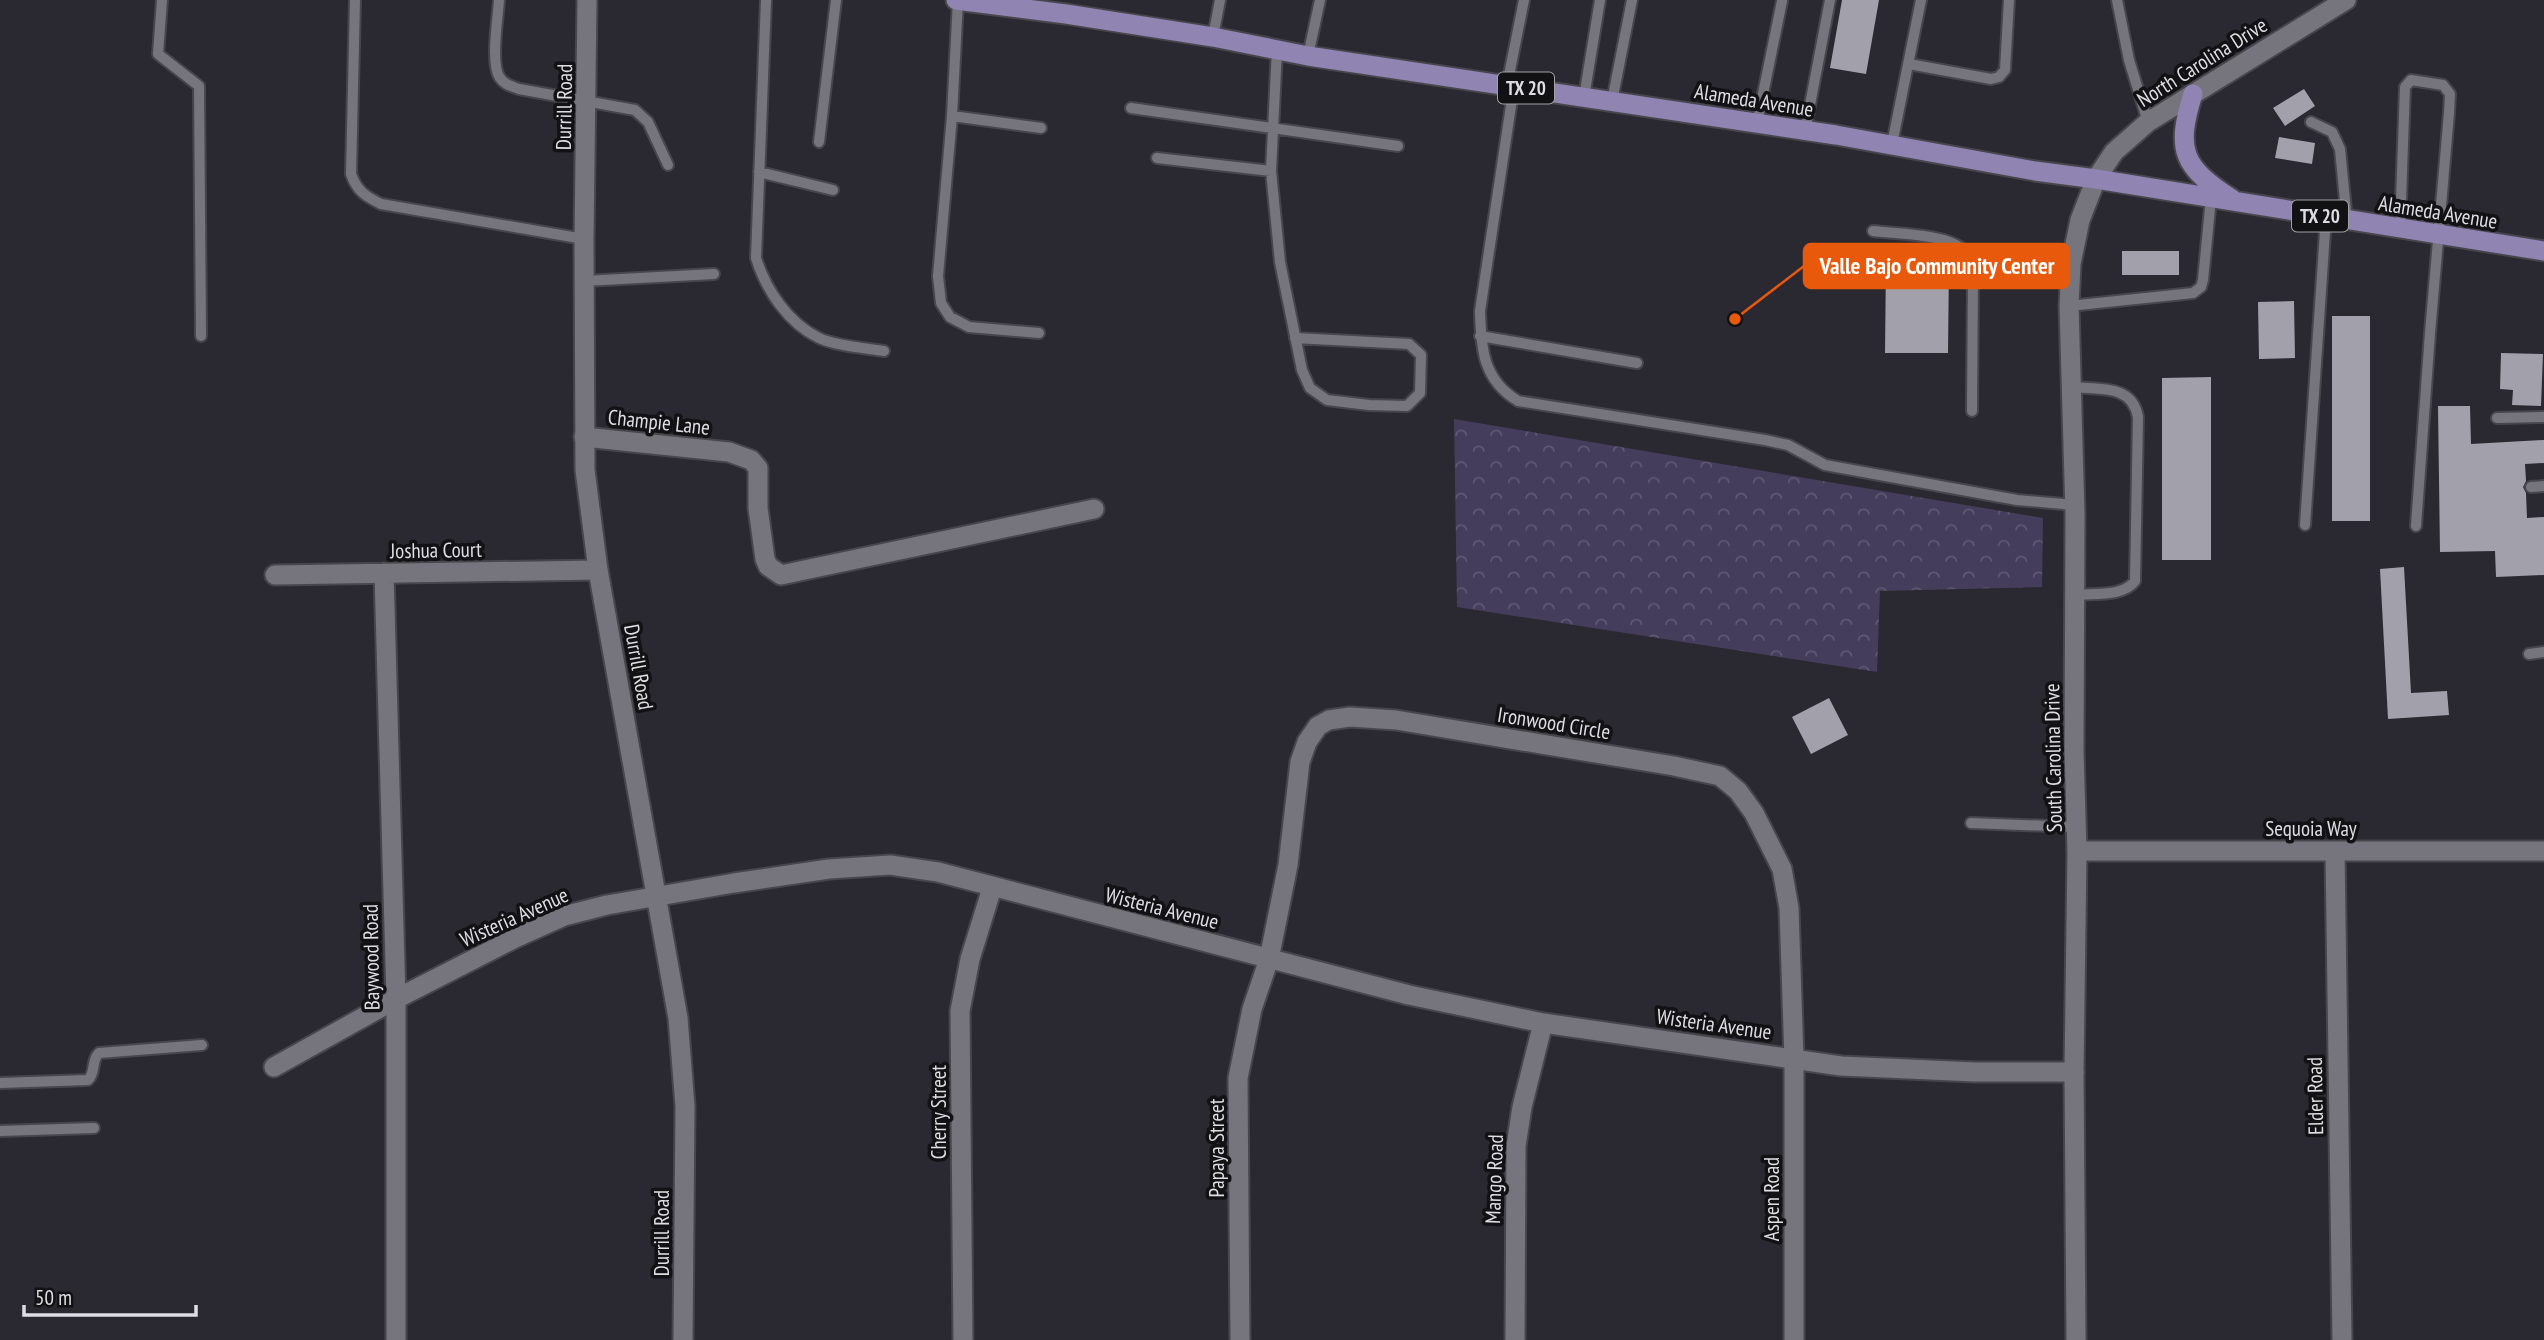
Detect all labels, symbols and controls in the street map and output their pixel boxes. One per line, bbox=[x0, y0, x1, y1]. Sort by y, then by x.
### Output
street label: North Carolina Drive bbox=[2132, 11, 2272, 113]
street label: Durrill Road bbox=[550, 64, 578, 150]
road number: TX 20 bbox=[1498, 72, 1554, 104]
street label: Alameda Avenue bbox=[1693, 77, 1815, 123]
street label: Alameda Avenue bbox=[2377, 189, 2499, 235]
road number: TX 20 bbox=[2292, 200, 2348, 232]
callout: Valle Bajo Community Center bbox=[1804, 244, 2069, 288]
text: Valle Bajo Community Center bbox=[1818, 251, 2055, 280]
street label: Champie Lane bbox=[607, 403, 711, 441]
street label: Joshua Court bbox=[389, 536, 482, 564]
street label: Durrill Road bbox=[618, 622, 660, 712]
street label: South Carolina Drive bbox=[2038, 683, 2068, 833]
street label: Ironwood Circle bbox=[1496, 701, 1612, 745]
street label: Sequoia Way bbox=[2265, 815, 2357, 842]
street label: Wisteria Avenue bbox=[456, 881, 572, 953]
street label: Wisteria Avenue bbox=[1103, 881, 1221, 935]
street label: Baywood Road bbox=[357, 904, 385, 1010]
street label: Wisteria Avenue bbox=[1655, 1003, 1773, 1045]
street label: Elder Road bbox=[2301, 1057, 2329, 1135]
street label: Cherry Street bbox=[925, 1065, 952, 1159]
street label: Papaya Street bbox=[1203, 1098, 1230, 1198]
street label: Mango Road bbox=[1479, 1134, 1509, 1224]
street label: Aspen Road bbox=[1758, 1157, 1785, 1241]
street label: Durrill Road bbox=[648, 1190, 675, 1276]
scale bar bbox=[24, 1274, 196, 1318]
text: 50 m bbox=[35, 1284, 72, 1311]

